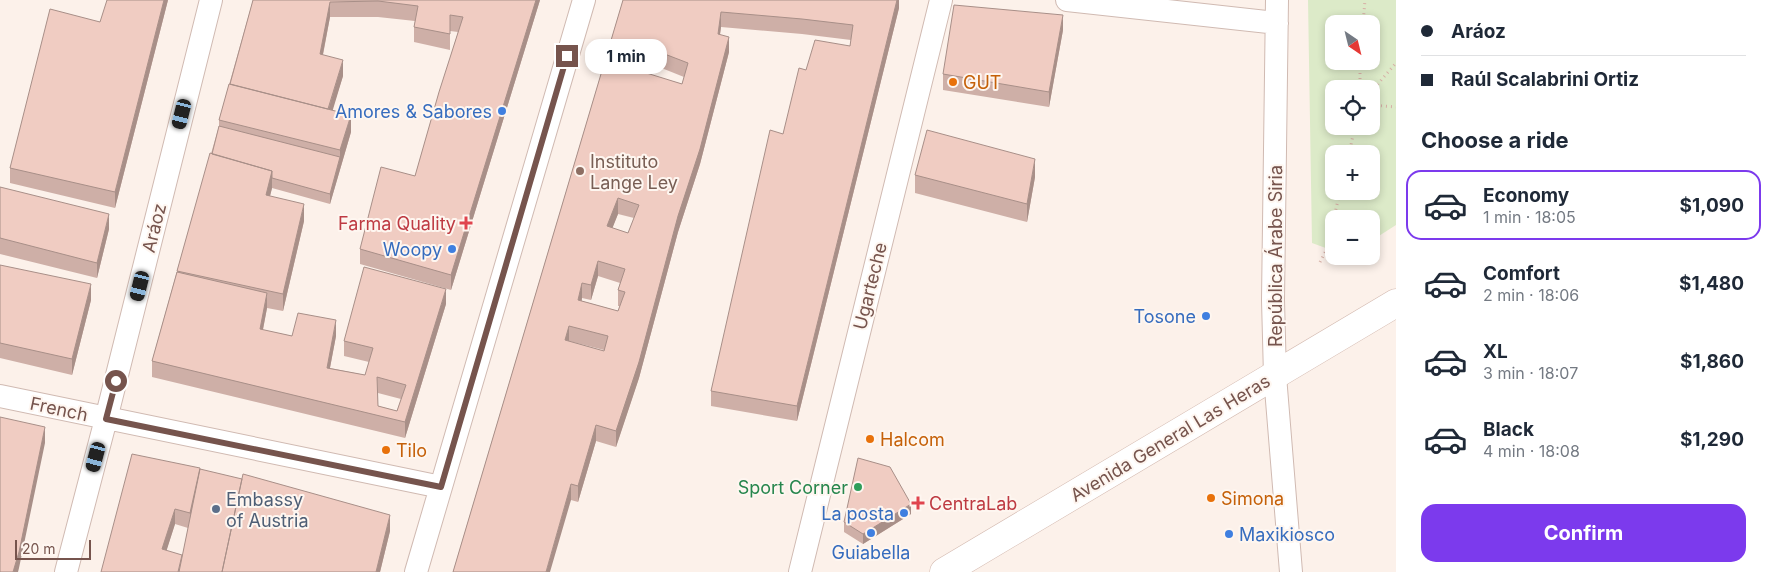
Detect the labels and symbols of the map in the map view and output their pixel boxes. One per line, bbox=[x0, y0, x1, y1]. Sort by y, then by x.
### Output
north arrow bbox=[1325, 15, 1380, 70]
callout: 1 min bbox=[584, 38, 667, 74]
route end bbox=[556, 45, 578, 67]
place label: GUT bbox=[963, 72, 1001, 93]
marker: GUT bbox=[947, 76, 959, 88]
car bbox=[171, 98, 192, 130]
place label: Amores & Sabores bbox=[335, 101, 492, 122]
marker: Amores & Sabores bbox=[496, 105, 508, 117]
place label: Instituto Lange Ley bbox=[590, 151, 678, 193]
marker: Instituto Lange Ley bbox=[574, 165, 586, 177]
street label: República Árabe Siria bbox=[1264, 165, 1286, 347]
street label: Aráoz bbox=[138, 201, 170, 255]
place label: Farma Quality bbox=[338, 213, 456, 234]
marker: Farma Quality bbox=[460, 217, 472, 229]
place label: Woopy bbox=[383, 239, 442, 260]
street label: Ugarteche bbox=[849, 240, 891, 332]
marker: Woopy bbox=[446, 243, 458, 255]
car bbox=[129, 270, 150, 302]
place label: Tosone bbox=[1134, 306, 1196, 327]
marker: Tosone bbox=[1200, 310, 1212, 322]
route start bbox=[105, 370, 127, 392]
street label: Avenida General Las Heras bbox=[1066, 370, 1274, 506]
street label: French bbox=[28, 393, 90, 425]
place label: Halcom bbox=[880, 429, 945, 450]
marker: Halcom bbox=[864, 433, 876, 445]
place label: Tilo bbox=[396, 440, 427, 461]
car bbox=[84, 441, 107, 473]
marker: Tilo bbox=[380, 444, 392, 456]
place label: Sport Corner bbox=[738, 477, 848, 498]
marker: Sport Corner bbox=[852, 481, 864, 493]
place label: Simona bbox=[1221, 488, 1284, 509]
place label: Embassy of Austria bbox=[226, 489, 309, 531]
marker: Simona bbox=[1205, 492, 1217, 504]
place label: CentraLab bbox=[929, 493, 1017, 514]
marker: CentraLab bbox=[911, 496, 925, 510]
marker: Embassy of Austria bbox=[210, 503, 222, 515]
place label: La posta bbox=[821, 503, 894, 524]
marker: La posta bbox=[898, 507, 910, 519]
place label: Maxikiosco bbox=[1239, 524, 1335, 545]
marker: Guiabella bbox=[865, 527, 877, 539]
marker: Maxikiosco bbox=[1223, 528, 1235, 540]
scale bar bbox=[15, 537, 91, 560]
place label: Guiabella bbox=[832, 542, 910, 563]

